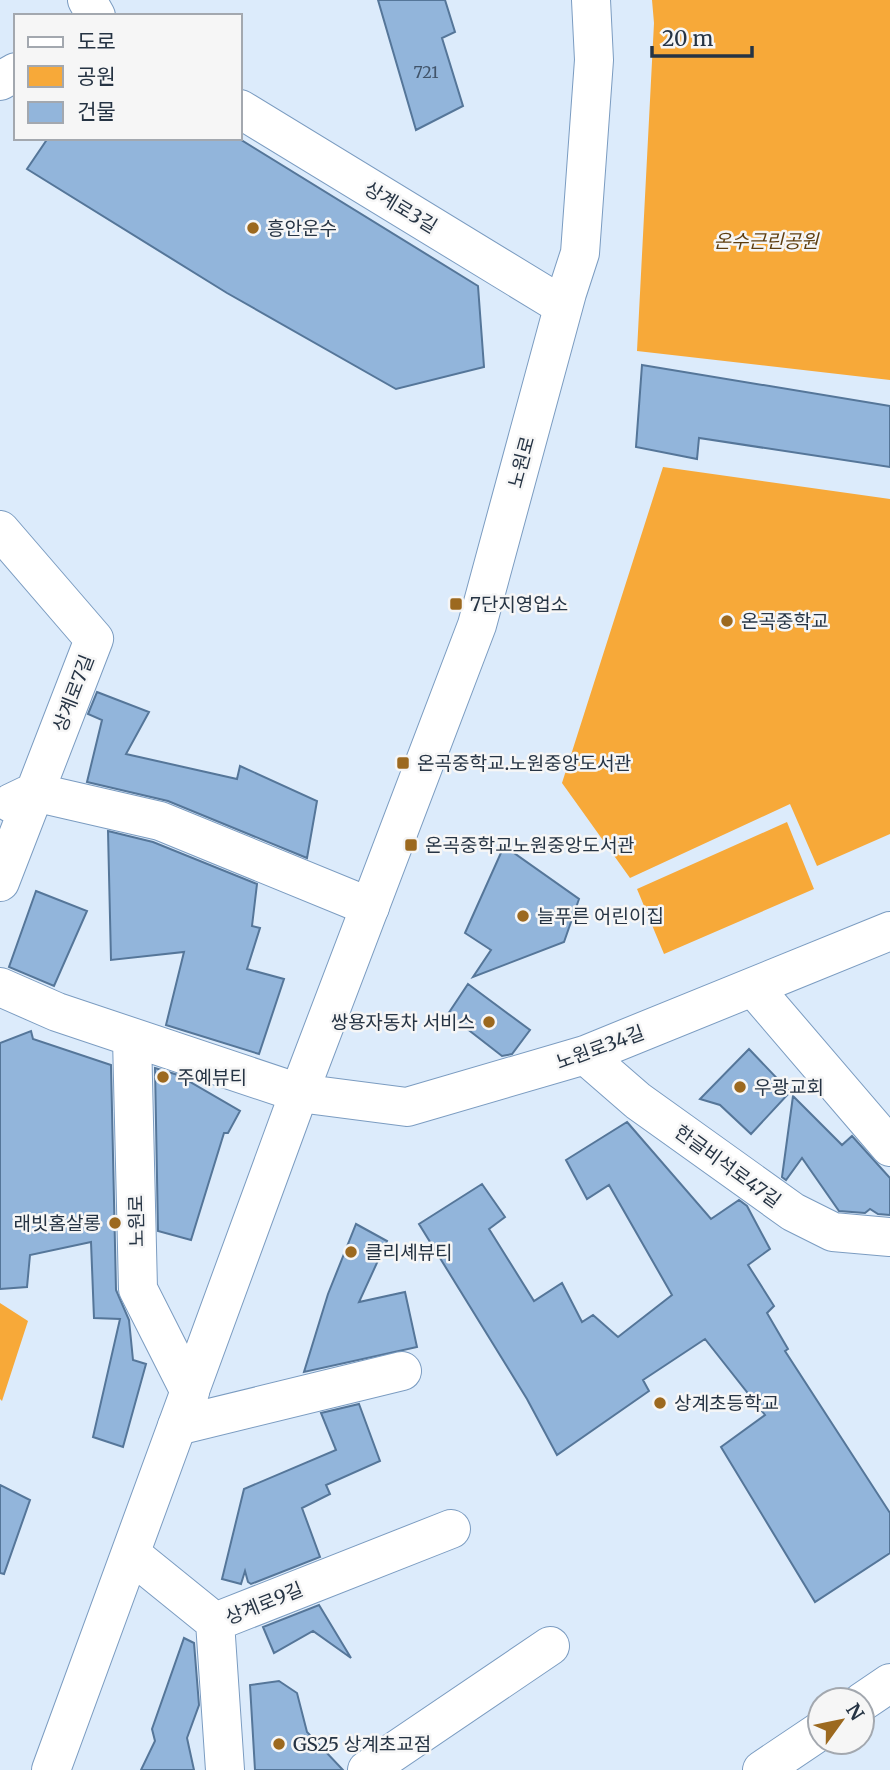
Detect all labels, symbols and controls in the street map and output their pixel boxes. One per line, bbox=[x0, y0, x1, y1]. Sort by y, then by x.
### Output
legend bbox=[14, 14, 242, 140]
scale bar bbox=[652, 14, 752, 58]
text: 20 m bbox=[662, 25, 714, 52]
text: 도로 bbox=[77, 28, 116, 55]
house number: 721 bbox=[413, 62, 439, 82]
text: 공원 bbox=[77, 63, 116, 90]
text: 건물 bbox=[77, 98, 116, 125]
street label: 상계로3길 bbox=[360, 176, 442, 238]
place label: 흥안운수 bbox=[267, 216, 337, 240]
marker: 흥안운수 bbox=[245, 220, 261, 236]
park label: 온수근린공원 bbox=[714, 229, 820, 253]
street label: 노원로 bbox=[503, 434, 539, 490]
place label: 7단지영업소 bbox=[470, 592, 568, 616]
marker: 7단지영업소 bbox=[448, 596, 464, 612]
place label: 온곡중학교 bbox=[741, 609, 828, 633]
marker: 온곡중학교 bbox=[719, 613, 735, 629]
street label: 상계로7길 bbox=[47, 651, 99, 735]
place label: 온곡중학교.노원중앙도서관 bbox=[417, 751, 632, 775]
marker: 온곡중학교.노원중앙도서관 bbox=[395, 755, 411, 771]
place label: 온곡중학교노원중앙도서관 bbox=[425, 833, 635, 857]
marker: 온곡중학교노원중앙도서관 bbox=[403, 837, 419, 853]
place label: 늘푸른 어린이집 bbox=[537, 904, 664, 928]
marker: 늘푸른 어린이집 bbox=[515, 908, 531, 924]
place label: 쌍용자동차 서비스 bbox=[331, 1010, 475, 1034]
marker: 쌍용자동차 서비스 bbox=[481, 1014, 497, 1030]
street label: 노원로34길 bbox=[553, 1020, 647, 1074]
place label: 주예뷰티 bbox=[177, 1065, 247, 1089]
marker: 주예뷰티 bbox=[155, 1069, 171, 1085]
place label: 우광교회 bbox=[754, 1075, 824, 1099]
marker: 우광교회 bbox=[732, 1079, 748, 1095]
street label: 한글비석로47길 bbox=[670, 1119, 786, 1213]
street label: 노원로 bbox=[124, 1195, 148, 1247]
place label: 래빗홈살롱 bbox=[14, 1211, 101, 1235]
marker: 래빗홈살롱 bbox=[107, 1215, 123, 1231]
place label: 클리셰뷰티 bbox=[365, 1240, 452, 1264]
marker: 클리셰뷰티 bbox=[343, 1244, 359, 1260]
place label: 상계초등학교 bbox=[674, 1391, 779, 1415]
marker: 상계초등학교 bbox=[652, 1395, 668, 1411]
street label: 상계로9길 bbox=[222, 1577, 306, 1629]
north arrow bbox=[806, 1686, 876, 1756]
text: N bbox=[841, 1699, 869, 1725]
place label: GS25 상계초교점 bbox=[293, 1732, 431, 1756]
marker: GS25 상계초교점 bbox=[271, 1736, 287, 1752]

